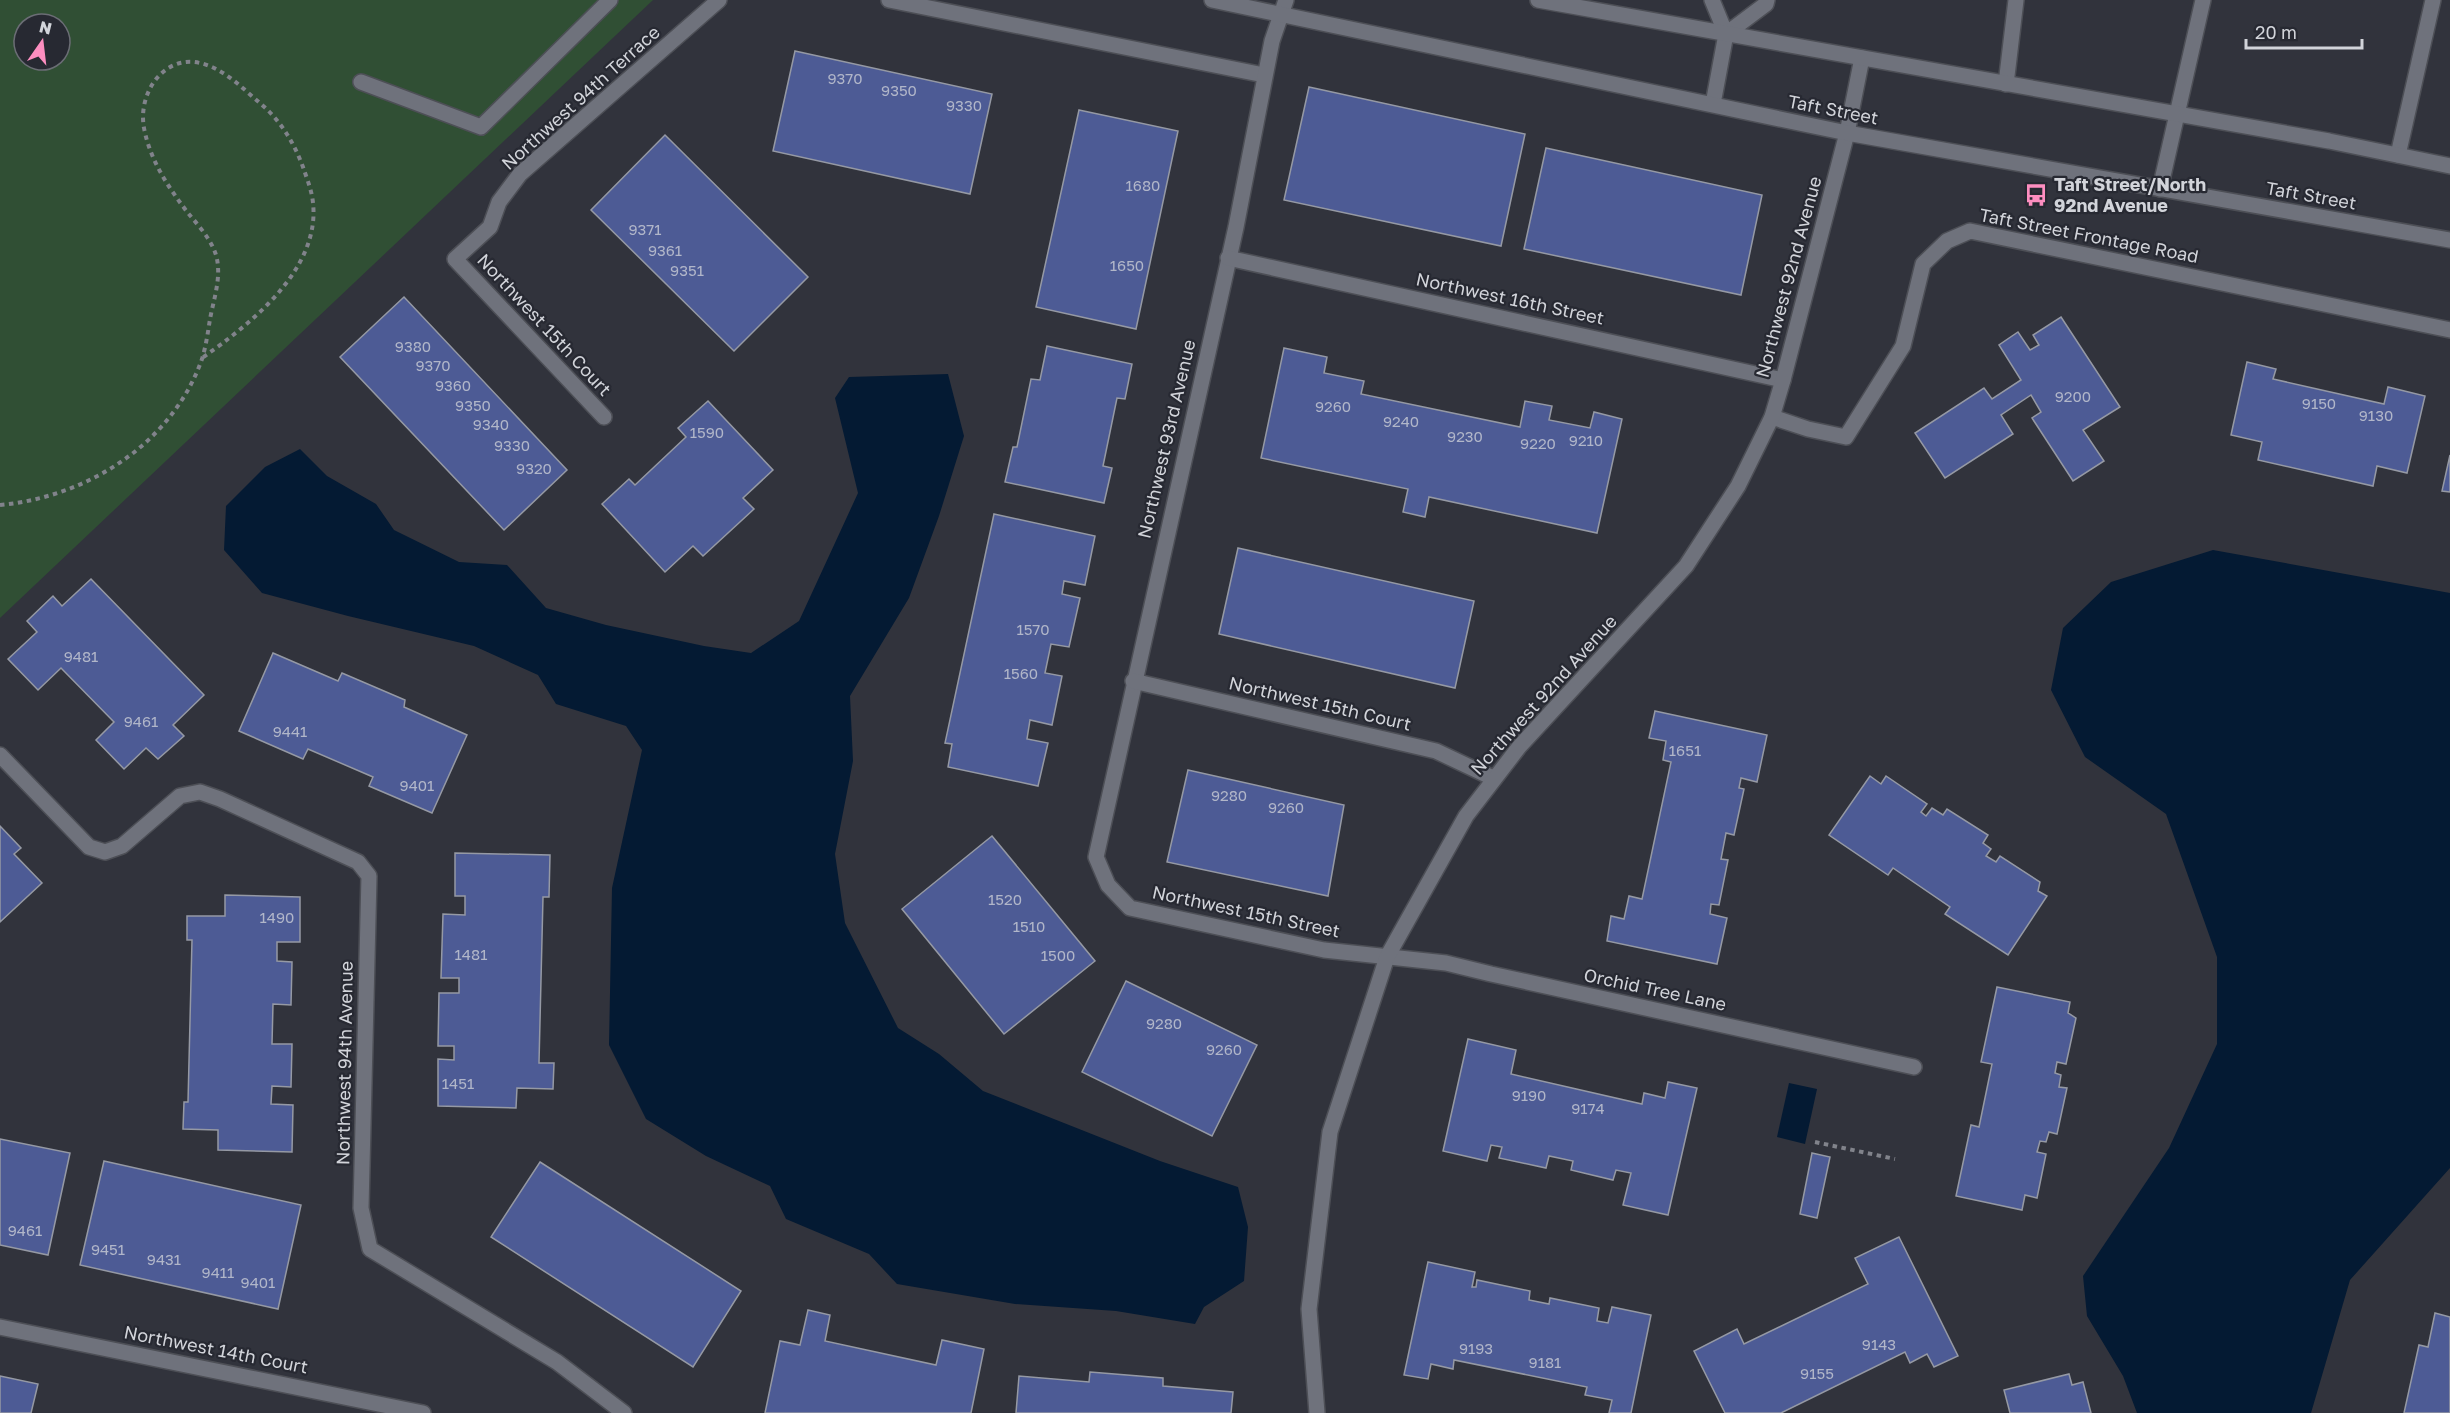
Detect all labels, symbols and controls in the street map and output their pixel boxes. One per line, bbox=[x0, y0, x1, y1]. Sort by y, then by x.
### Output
north arrow bbox=[12, 12, 72, 72]
scale bar bbox=[2246, 12, 2362, 50]
text: N bbox=[37, 16, 54, 39]
street label: Northwest 94th Terrace bbox=[497, 21, 664, 174]
text: 20 m bbox=[2255, 21, 2297, 43]
house number: 9370 bbox=[827, 69, 863, 87]
house number: 9350 bbox=[881, 81, 917, 99]
street label: Taft Street bbox=[1786, 89, 1880, 129]
house number: 9330 bbox=[946, 96, 982, 114]
place label: Taft Street/North 92nd Avenue bbox=[2054, 173, 2206, 216]
street label: Northwest 92nd Avenue bbox=[1751, 174, 1826, 380]
house number: 1680 bbox=[1126, 176, 1160, 194]
street label: Taft Street bbox=[2264, 176, 2358, 214]
bus stop icon: Taft Street/North 92nd Avenue bbox=[2023, 182, 2049, 208]
street label: Taft Street Frontage Road bbox=[1978, 203, 2201, 267]
house number: 9371 bbox=[628, 220, 662, 238]
house number: 9361 bbox=[648, 241, 682, 259]
street label: Northwest 15th Court bbox=[473, 249, 616, 400]
house number: 1650 bbox=[1110, 256, 1144, 274]
house number: 9351 bbox=[670, 261, 704, 279]
street label: Northwest 16th Street bbox=[1414, 267, 1606, 329]
house number: 9380 bbox=[395, 337, 431, 355]
street label: Northwest 93rd Avenue bbox=[1132, 337, 1200, 540]
house number: 9370 bbox=[415, 356, 451, 374]
house number: 9360 bbox=[435, 376, 471, 394]
house number: 9200 bbox=[2055, 387, 2091, 405]
house number: 9150 bbox=[2302, 394, 2336, 412]
house number: 9350 bbox=[455, 396, 491, 414]
house number: 9260 bbox=[1315, 397, 1351, 415]
house number: 9130 bbox=[2359, 406, 2393, 424]
house number: 9240 bbox=[1383, 412, 1419, 430]
house number: 9340 bbox=[473, 415, 509, 433]
house number: 1590 bbox=[690, 423, 724, 441]
house number: 9230 bbox=[1447, 427, 1483, 445]
house number: 9210 bbox=[1569, 431, 1603, 449]
house number: 9220 bbox=[1520, 434, 1556, 452]
house number: 9330 bbox=[494, 436, 530, 454]
house number: 9320 bbox=[516, 459, 552, 477]
street label: Northwest 92nd Avenue bbox=[1466, 610, 1621, 779]
house number: 1570 bbox=[1016, 620, 1050, 638]
house number: 9481 bbox=[64, 647, 98, 665]
house number: 1560 bbox=[1004, 664, 1038, 682]
street label: Northwest 15th Court bbox=[1227, 671, 1414, 735]
house number: 9461 bbox=[124, 712, 158, 730]
house number: 9441 bbox=[273, 722, 307, 740]
house number: 1651 bbox=[1669, 741, 1701, 759]
house number: 9401 bbox=[400, 776, 434, 794]
house number: 9280 bbox=[1211, 786, 1247, 804]
house number: 9260 bbox=[1268, 798, 1304, 816]
street label: Northwest 15th Street bbox=[1150, 880, 1342, 942]
house number: 1520 bbox=[988, 890, 1022, 908]
house number: 1490 bbox=[260, 908, 294, 926]
house number: 1510 bbox=[1013, 917, 1045, 935]
house number: 1481 bbox=[455, 945, 487, 963]
house number: 1500 bbox=[1041, 946, 1075, 964]
street label: Northwest 94th Avenue bbox=[331, 961, 357, 1165]
street label: Orchid Tree Lane bbox=[1582, 963, 1729, 1015]
house number: 9280 bbox=[1146, 1014, 1182, 1032]
house number: 9260 bbox=[1206, 1040, 1242, 1058]
house number: 1451 bbox=[442, 1074, 474, 1092]
house number: 9190 bbox=[1512, 1086, 1546, 1104]
house number: 9174 bbox=[1571, 1099, 1605, 1117]
house number: 9461 bbox=[8, 1221, 42, 1239]
house number: 9451 bbox=[91, 1240, 125, 1258]
house number: 9431 bbox=[147, 1250, 181, 1268]
house number: 9411 bbox=[202, 1263, 234, 1281]
house number: 9401 bbox=[241, 1273, 275, 1291]
street label: Northwest 14th Court bbox=[122, 1320, 310, 1378]
house number: 9143 bbox=[1862, 1335, 1896, 1353]
house number: 9193 bbox=[1459, 1339, 1493, 1357]
house number: 9181 bbox=[1529, 1353, 1561, 1371]
house number: 9155 bbox=[1800, 1364, 1834, 1382]

